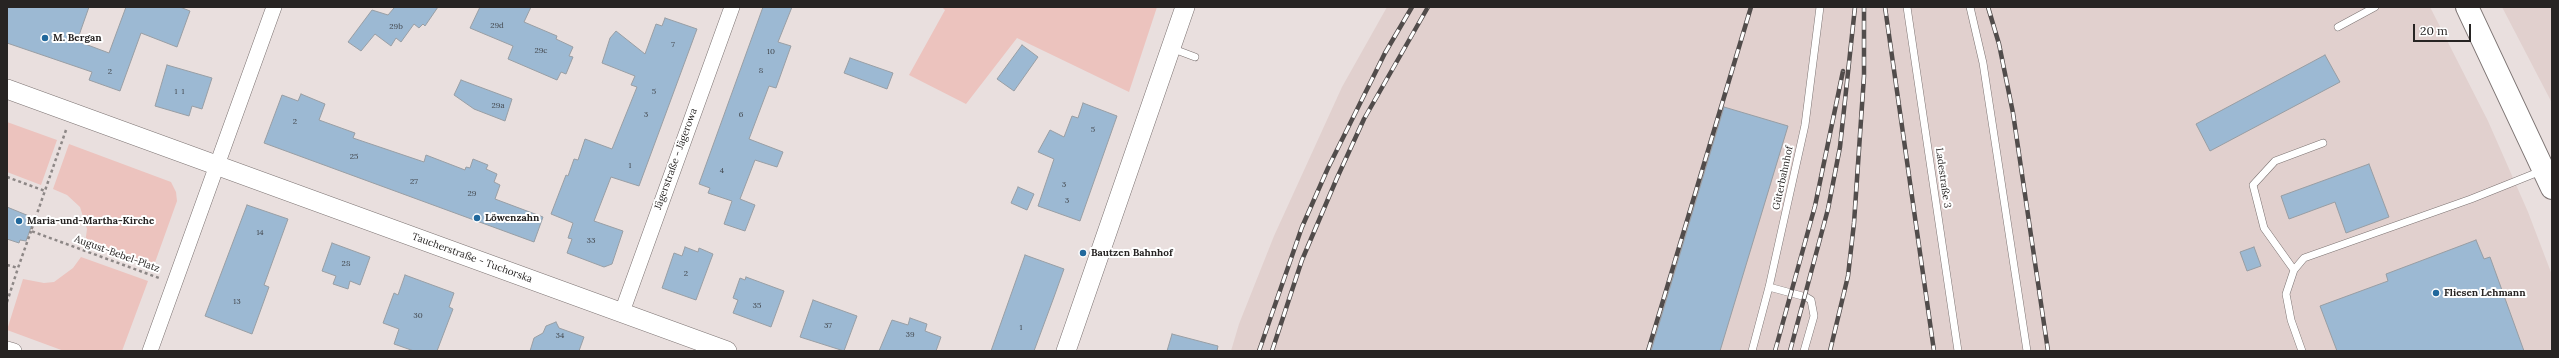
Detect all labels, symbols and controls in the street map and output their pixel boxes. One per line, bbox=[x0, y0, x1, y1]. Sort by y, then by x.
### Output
scale bar bbox=[2415, 16, 2473, 42]
house number: 29d bbox=[490, 21, 504, 31]
house number: 29b bbox=[389, 22, 403, 32]
text: 20 m bbox=[2420, 23, 2448, 38]
place label: M. Bergan bbox=[53, 32, 102, 44]
marker: M. Bergan bbox=[40, 33, 50, 43]
house number: 7 bbox=[671, 40, 675, 50]
house number: 29c bbox=[534, 46, 548, 56]
house number: 10 bbox=[767, 47, 775, 57]
house number: 8 bbox=[759, 66, 763, 76]
house number: 2 bbox=[108, 67, 112, 77]
house number: 1 bbox=[175, 87, 177, 97]
house number: 1 bbox=[182, 87, 184, 97]
house number: 5 bbox=[652, 87, 656, 97]
house number: 29a bbox=[491, 101, 505, 111]
street label: Jägerstraße - Jägerowa bbox=[652, 107, 700, 211]
house number: 3 bbox=[644, 110, 648, 120]
house number: 6 bbox=[739, 110, 743, 120]
house number: 2 bbox=[293, 117, 297, 127]
house number: 5 bbox=[1091, 125, 1095, 135]
street label: Güterbahnhof bbox=[1770, 145, 1796, 211]
street label: Ladestraße 3 bbox=[1933, 147, 1953, 209]
house number: 25 bbox=[350, 152, 358, 162]
house number: 1 bbox=[629, 161, 631, 171]
house number: 4 bbox=[720, 166, 724, 176]
house number: 27 bbox=[410, 177, 418, 187]
house number: 3 bbox=[1062, 180, 1066, 190]
house number: 29 bbox=[468, 189, 476, 199]
house number: 3 bbox=[1065, 196, 1069, 206]
place label: Löwenzahn bbox=[485, 212, 539, 224]
marker: Löwenzahn bbox=[472, 213, 482, 223]
place label: Maria-und-Martha-Kirche bbox=[27, 215, 154, 227]
marker: Maria-und-Martha-Kirche bbox=[14, 216, 24, 226]
house number: 14 bbox=[256, 228, 264, 238]
street label: Taucherstraße - Tuchorska bbox=[410, 231, 534, 285]
street label: August-Bebel-Platz bbox=[73, 233, 161, 275]
house number: 33 bbox=[587, 236, 595, 246]
place label: Bautzen Bahnhof bbox=[1091, 247, 1173, 259]
marker: Bautzen Bahnhof bbox=[1078, 248, 1088, 258]
house number: 28 bbox=[342, 259, 350, 269]
house number: 2 bbox=[684, 269, 688, 279]
place label: Fliesen Lehmann bbox=[2444, 287, 2526, 299]
marker: Fliesen Lehmann bbox=[2431, 288, 2441, 298]
house number: 13 bbox=[233, 297, 241, 307]
house number: 35 bbox=[753, 301, 761, 311]
house number: 30 bbox=[413, 311, 423, 321]
house number: 37 bbox=[824, 321, 832, 331]
house number: 1 bbox=[1020, 323, 1022, 333]
house number: 39 bbox=[905, 330, 915, 340]
house number: 34 bbox=[556, 331, 564, 341]

